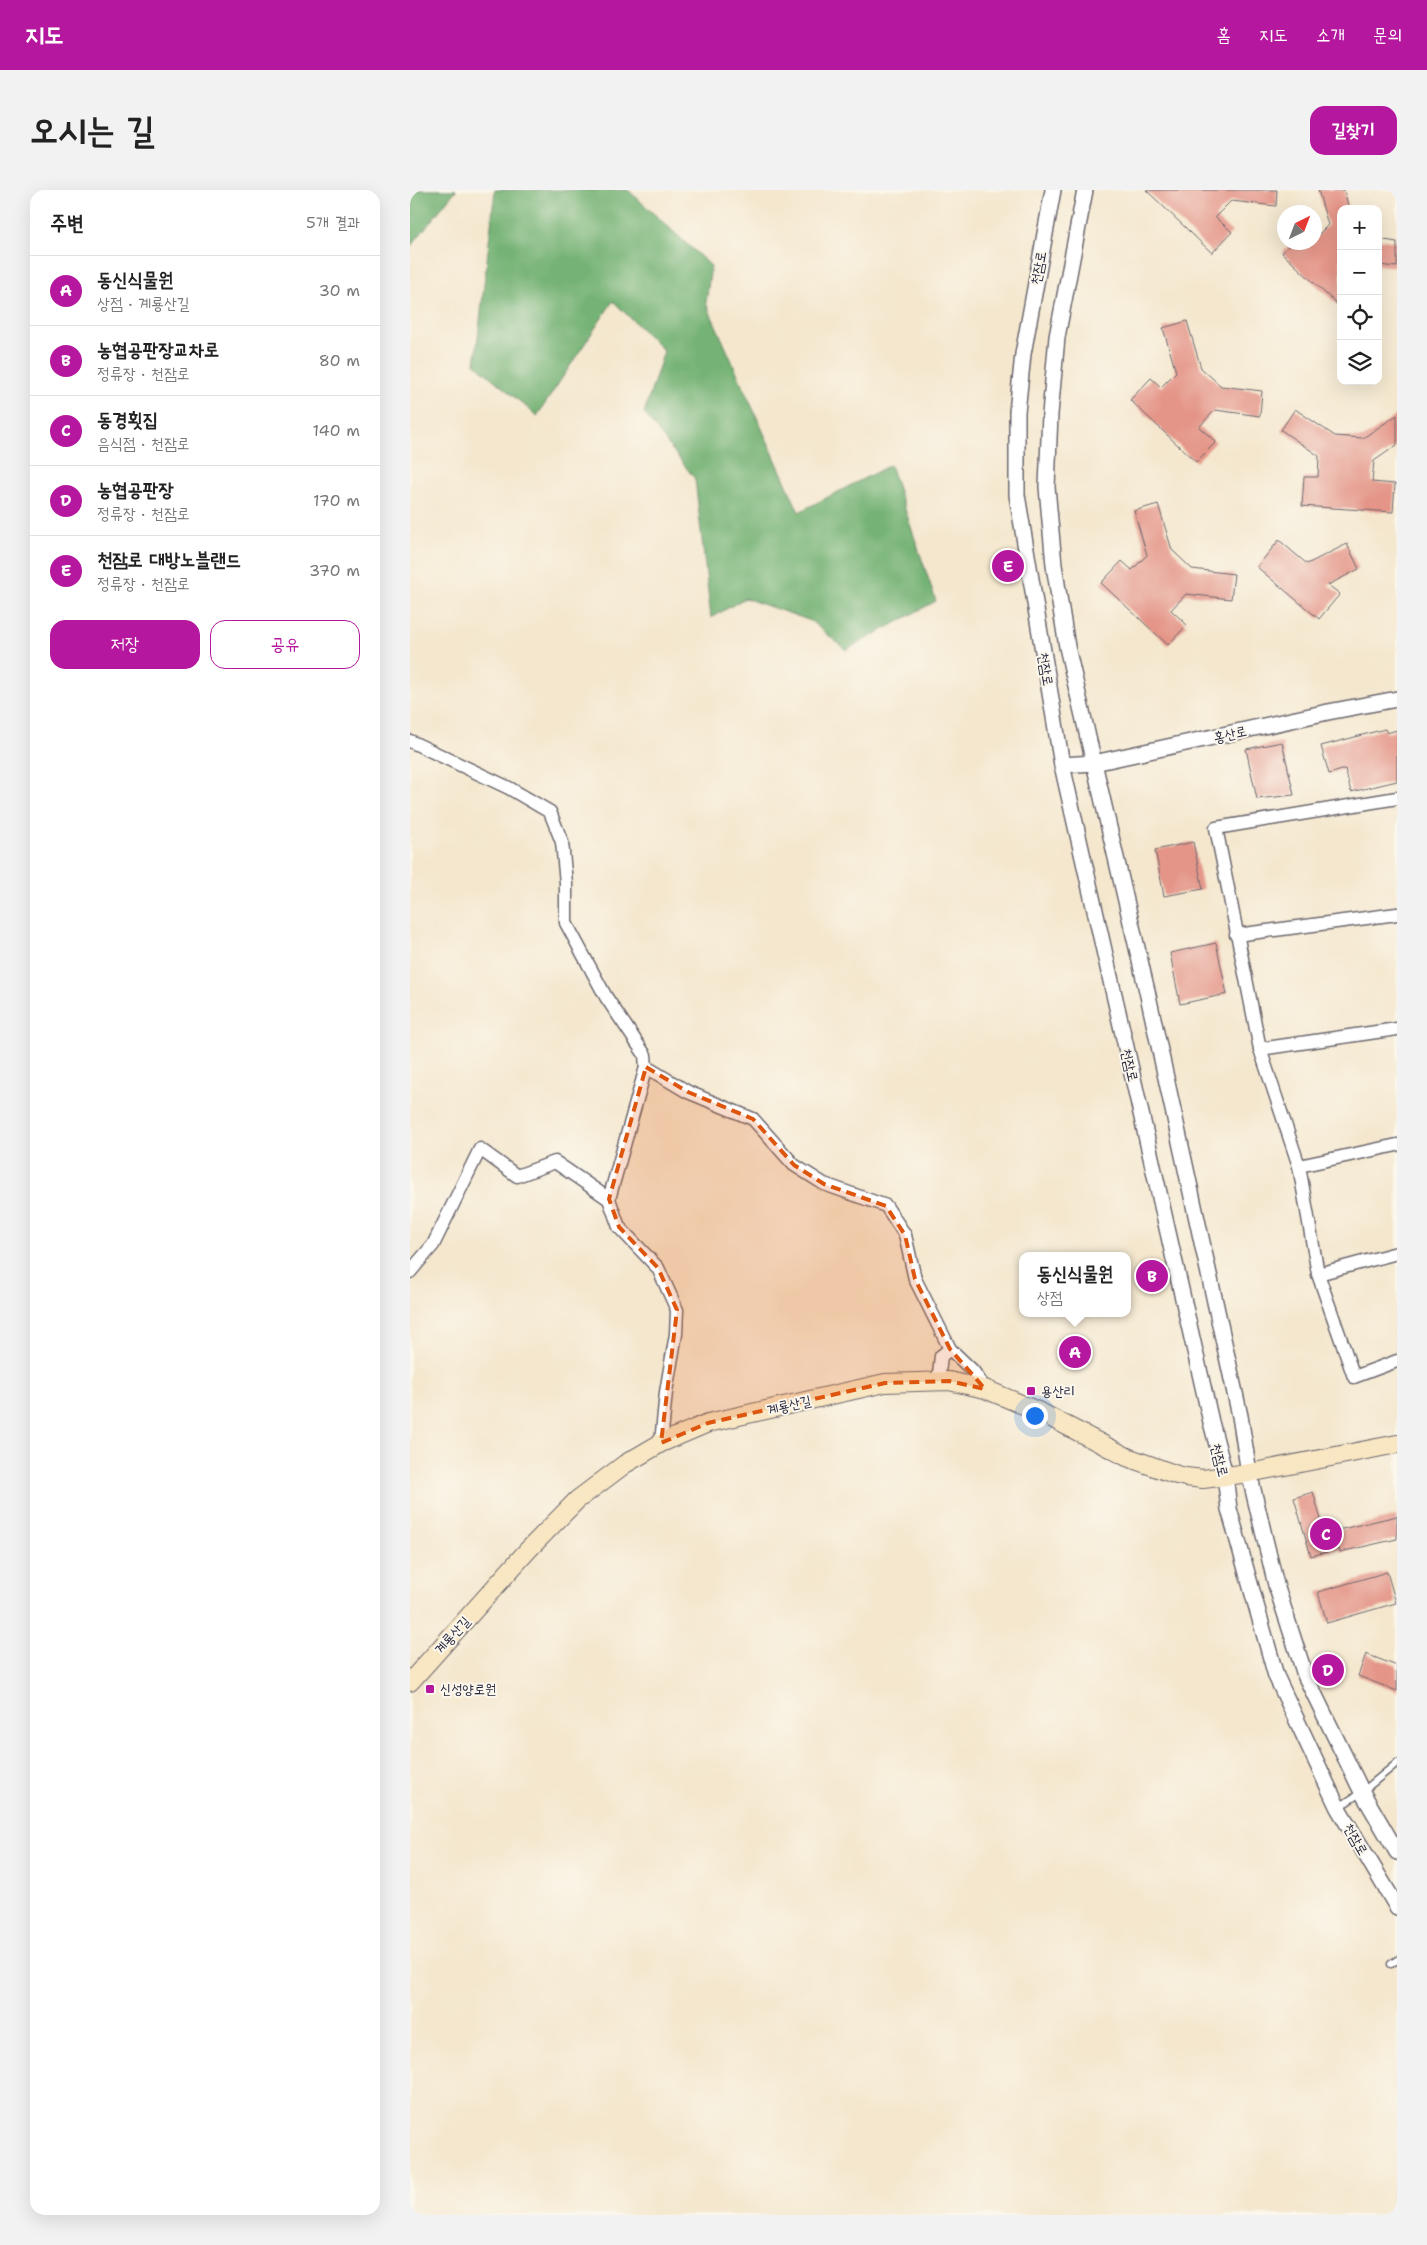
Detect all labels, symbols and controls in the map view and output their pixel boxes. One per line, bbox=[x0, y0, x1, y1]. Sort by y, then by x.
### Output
text: 지도 bbox=[25, 19, 64, 51]
text: 홈 bbox=[1217, 23, 1231, 47]
text: 지도 bbox=[1259, 23, 1288, 47]
text: 소개 bbox=[1316, 23, 1345, 47]
text: 문의 bbox=[1373, 23, 1402, 47]
text: 오시는 길 bbox=[30, 106, 155, 153]
button: 길찾기 bbox=[1310, 106, 1397, 155]
north arrow bbox=[1277, 205, 1322, 250]
map controls bbox=[1337, 205, 1382, 385]
button: + bbox=[1337, 205, 1382, 250]
text: 주변 bbox=[50, 209, 84, 237]
text: 5개 결과 bbox=[306, 212, 360, 233]
street label: 천잠로 bbox=[1026, 250, 1050, 286]
button: − bbox=[1337, 250, 1382, 295]
text: 동신식물원 bbox=[97, 267, 173, 292]
text: A bbox=[60, 280, 72, 301]
text: 30 m bbox=[319, 280, 360, 301]
text: 상점 · 계룡산길 bbox=[97, 293, 190, 314]
button: locate bbox=[1337, 295, 1382, 340]
text: 농협공판장교차로 bbox=[97, 337, 219, 362]
button: layers bbox=[1337, 340, 1382, 385]
text: B bbox=[61, 350, 71, 371]
text: 80 m bbox=[319, 350, 360, 371]
text: 정류장 · 천잠로 bbox=[97, 363, 190, 384]
text: 동경횟집 bbox=[97, 407, 158, 432]
text: C bbox=[61, 420, 71, 441]
text: 140 m bbox=[313, 420, 360, 441]
text: 음식점 · 천잠로 bbox=[97, 433, 190, 454]
text: 농협공판장 bbox=[97, 477, 173, 502]
text: D bbox=[60, 490, 72, 511]
text: 170 m bbox=[313, 490, 360, 511]
text: 정류장 · 천잠로 bbox=[97, 503, 190, 524]
text: 천잠로 대방노블랜드 bbox=[97, 547, 241, 572]
pin: E bbox=[992, 547, 1024, 585]
text: E bbox=[61, 560, 71, 581]
text: 370 m bbox=[309, 560, 360, 581]
text: 정류장 · 천잠로 bbox=[97, 573, 190, 594]
button: 저장 bbox=[50, 620, 200, 669]
button: 공유 bbox=[210, 620, 360, 669]
street label: 천잠로 bbox=[1034, 651, 1058, 687]
street label: 홍산로 bbox=[1212, 721, 1248, 747]
street label: 천잠로 bbox=[1117, 1047, 1143, 1083]
popup bbox=[1019, 1252, 1131, 1317]
pin: B bbox=[1136, 1257, 1168, 1295]
text: 동신식물원 bbox=[1037, 1261, 1113, 1286]
text: 상점 bbox=[1037, 1287, 1063, 1308]
pin: A bbox=[1059, 1333, 1091, 1371]
place label: 용산리 bbox=[1041, 1382, 1075, 1400]
marker: 용산리 bbox=[1025, 1385, 1037, 1397]
street label: 계룡산길 bbox=[765, 1391, 814, 1419]
your location bbox=[1022, 1403, 1048, 1429]
street label: 천잠로 bbox=[1207, 1441, 1233, 1479]
pin: C bbox=[1310, 1515, 1342, 1553]
street label: 계룡산길 bbox=[430, 1612, 474, 1658]
pin: D bbox=[1312, 1651, 1344, 1689]
place label: 신성양로원 bbox=[440, 1680, 496, 1698]
marker: 신성양로원 bbox=[424, 1683, 436, 1695]
street label: 천잠로 bbox=[1340, 1820, 1372, 1858]

